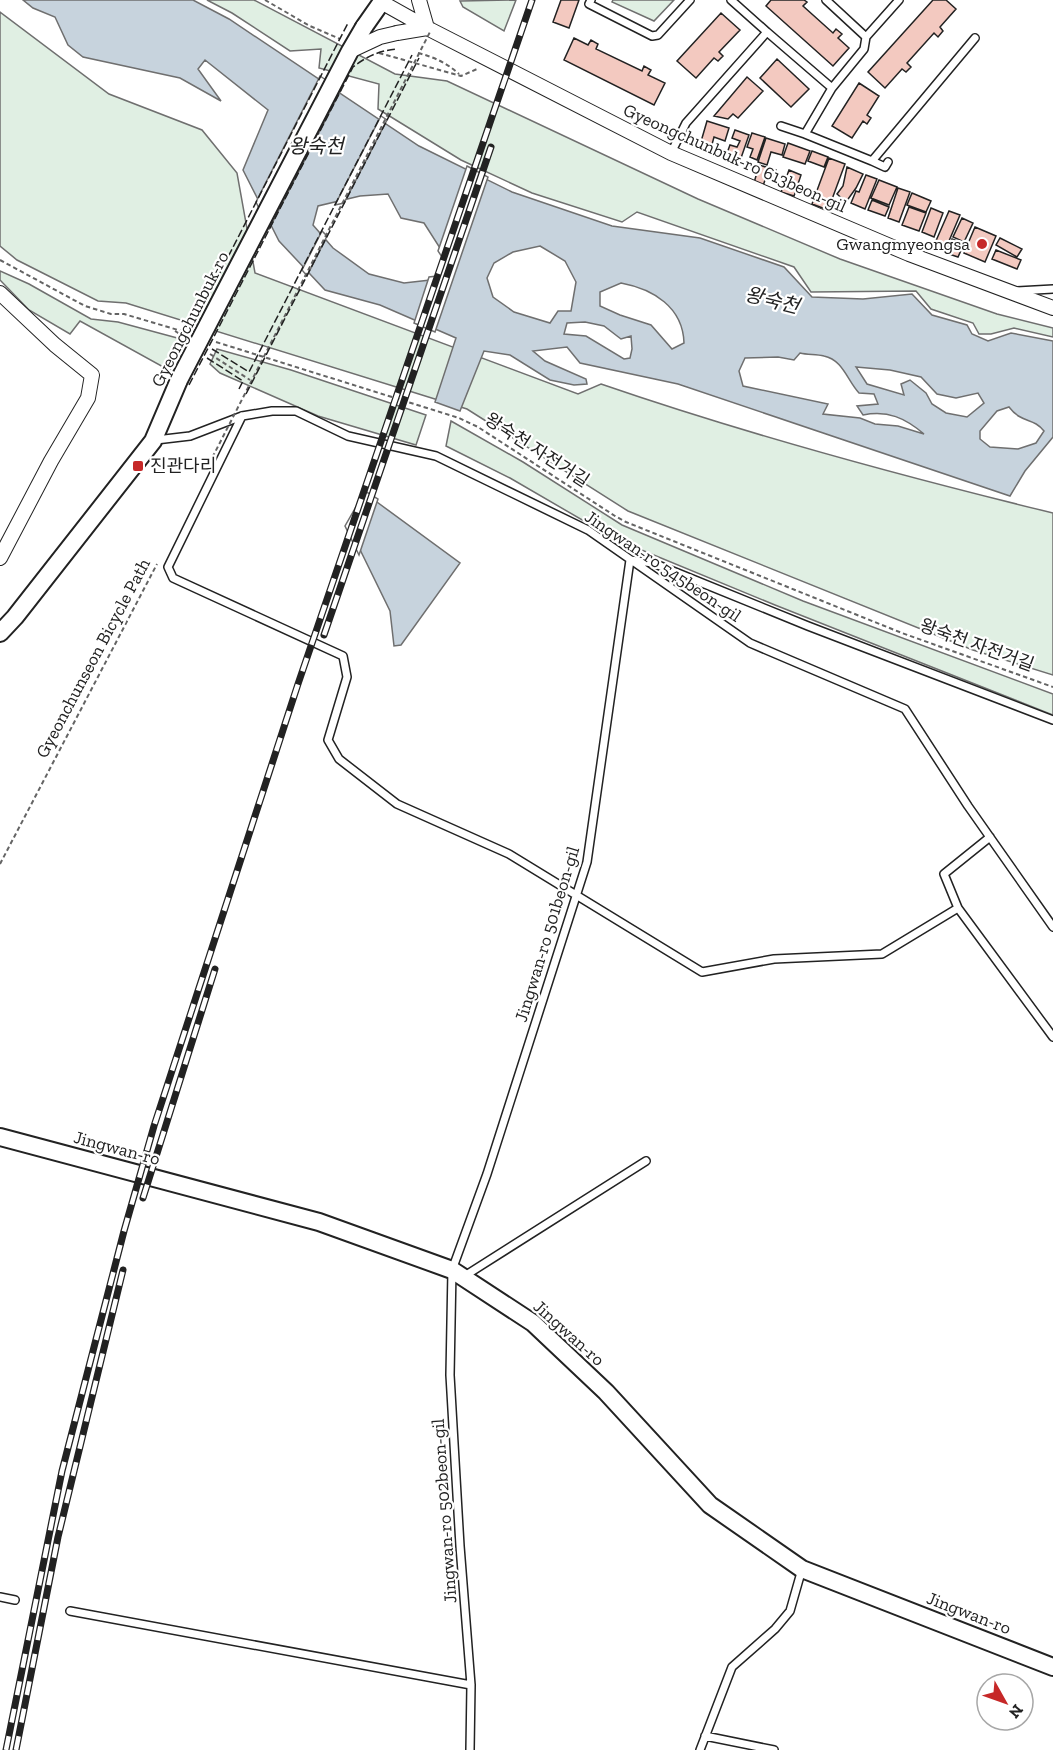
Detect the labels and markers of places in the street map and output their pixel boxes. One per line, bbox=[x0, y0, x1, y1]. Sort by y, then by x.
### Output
place label: Gwangmyeongsa bbox=[836, 233, 970, 255]
marker: Gwangmyeongsa bbox=[975, 237, 989, 251]
place label: 진관다리 bbox=[150, 455, 216, 477]
marker: 진관다리 bbox=[131, 459, 145, 473]

